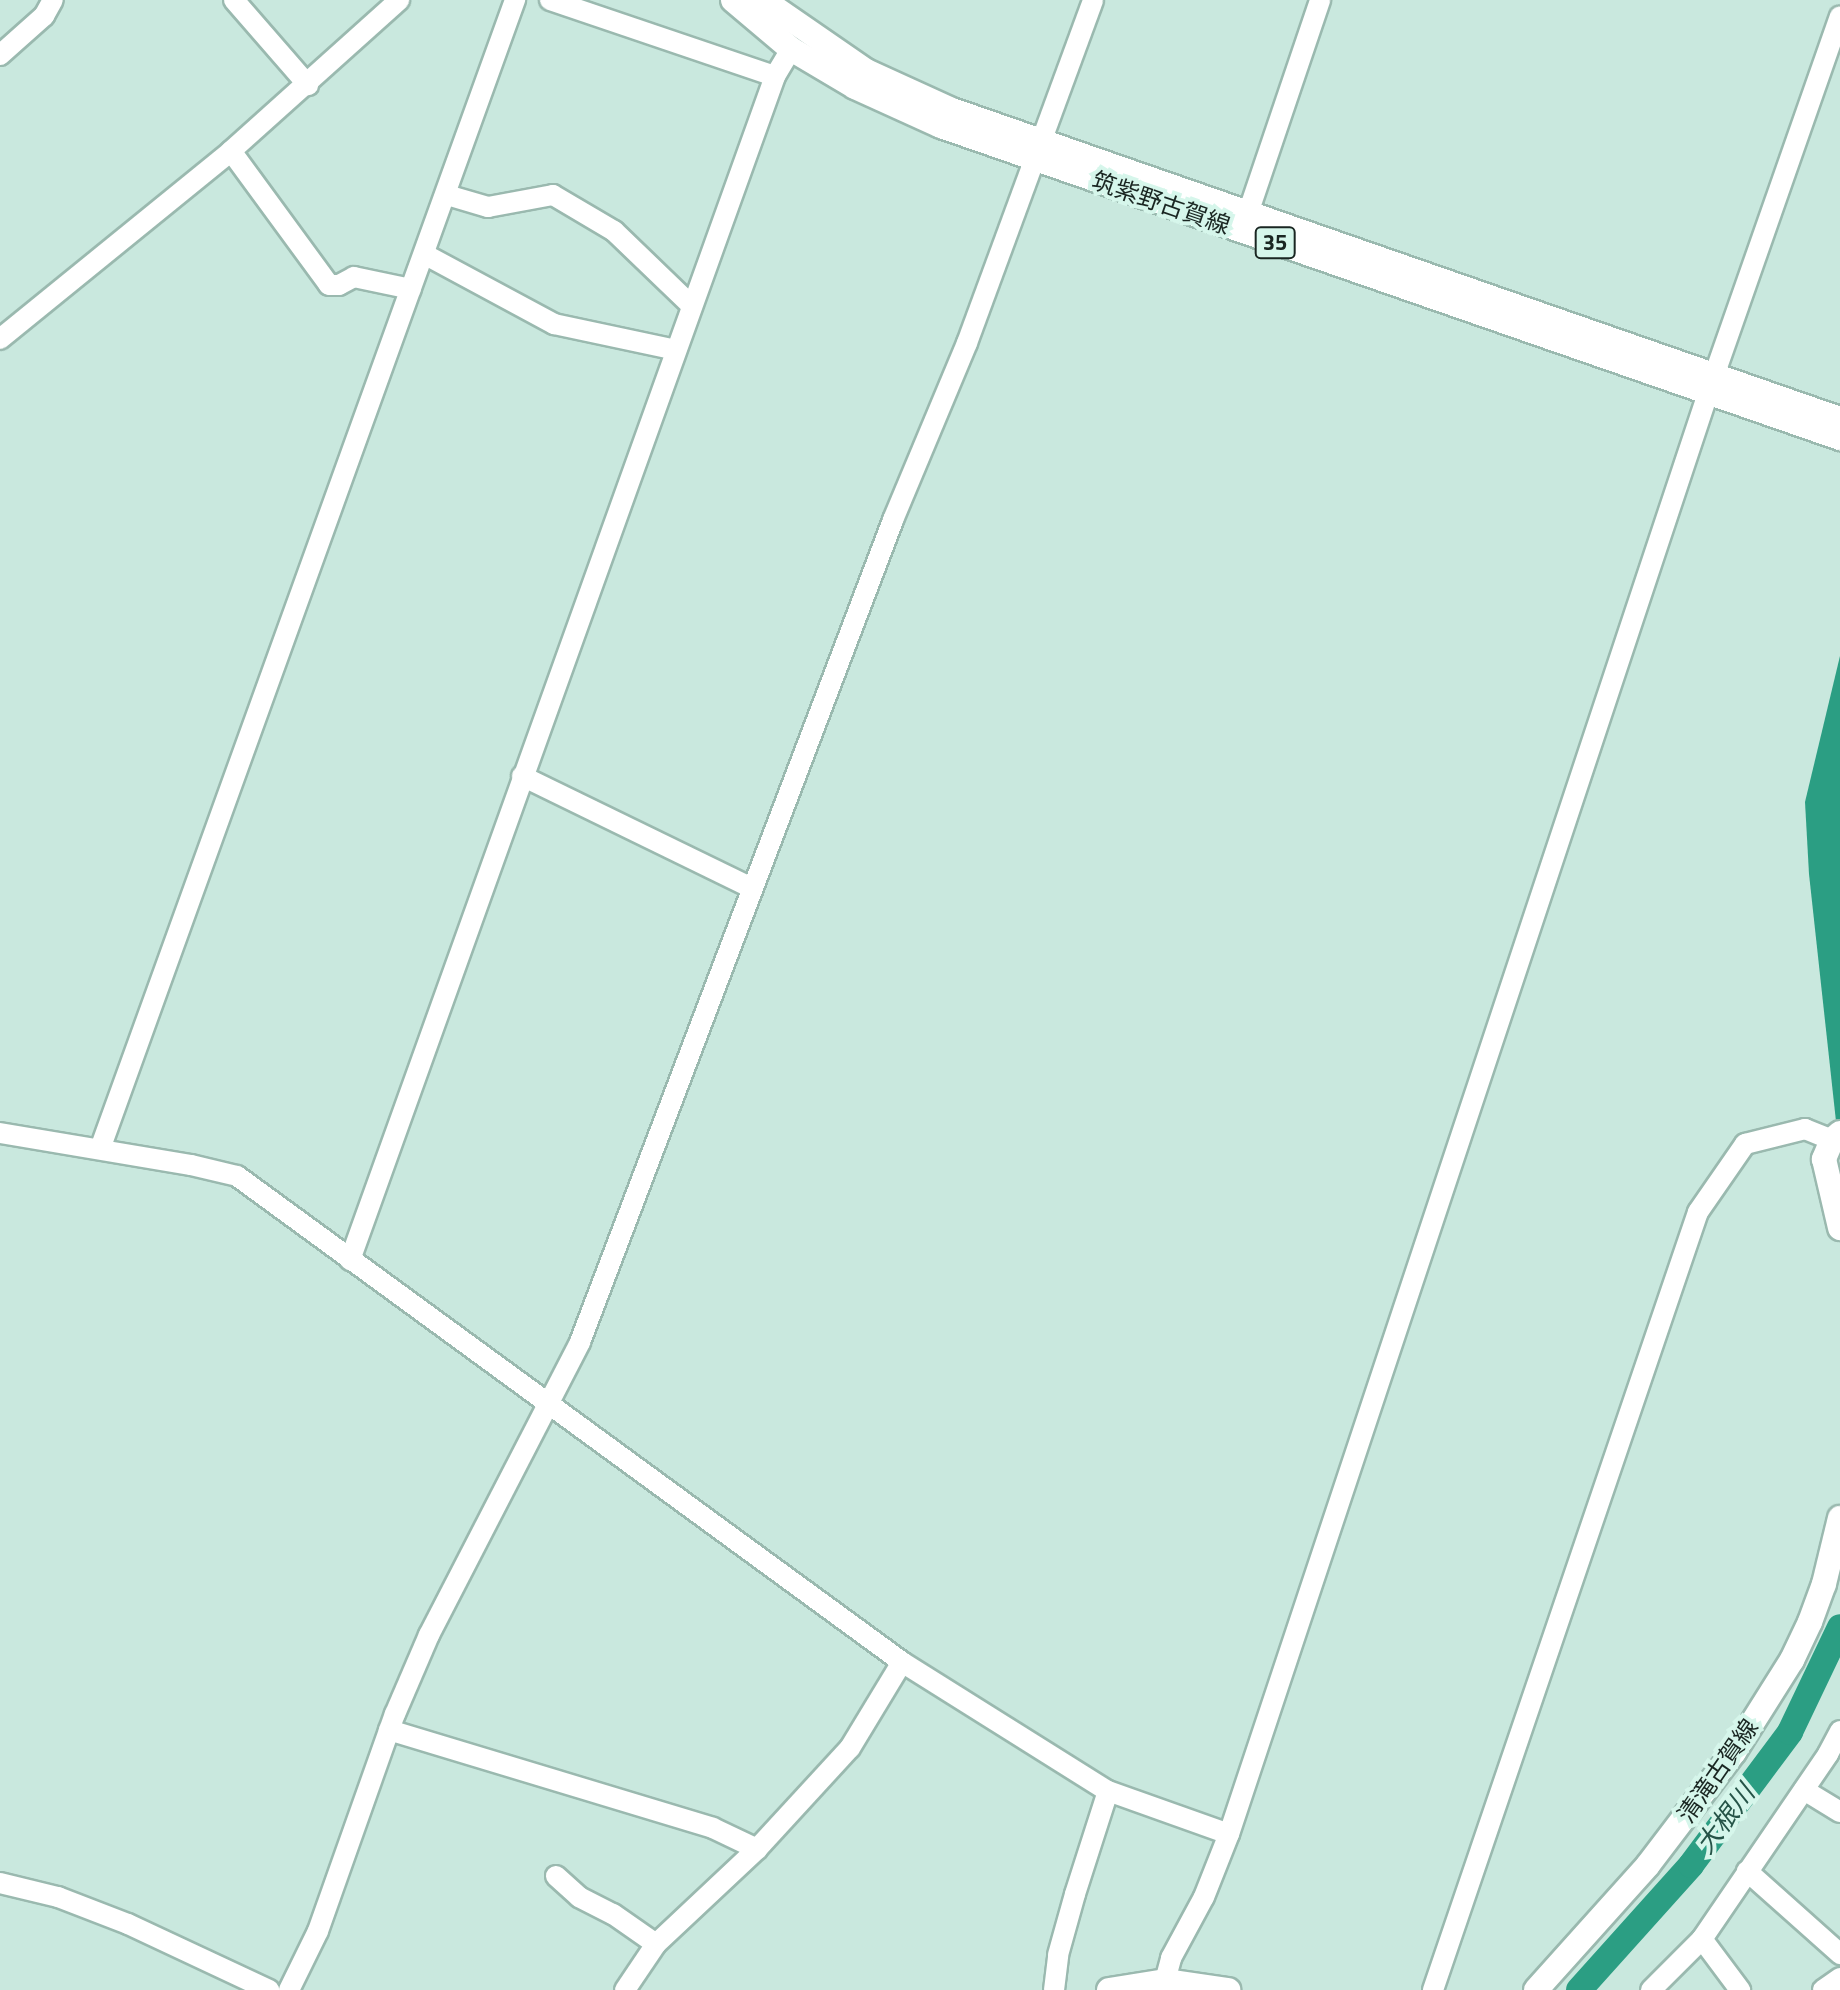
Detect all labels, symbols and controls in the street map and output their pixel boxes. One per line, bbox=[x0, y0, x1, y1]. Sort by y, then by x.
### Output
street label: 筑紫野古賀線 bbox=[1088, 166, 1234, 240]
road number: 35 bbox=[1253, 225, 1297, 261]
street label: 清滝古賀線 bbox=[1672, 1714, 1764, 1828]
water label: 大根川 bbox=[1689, 1778, 1761, 1860]

